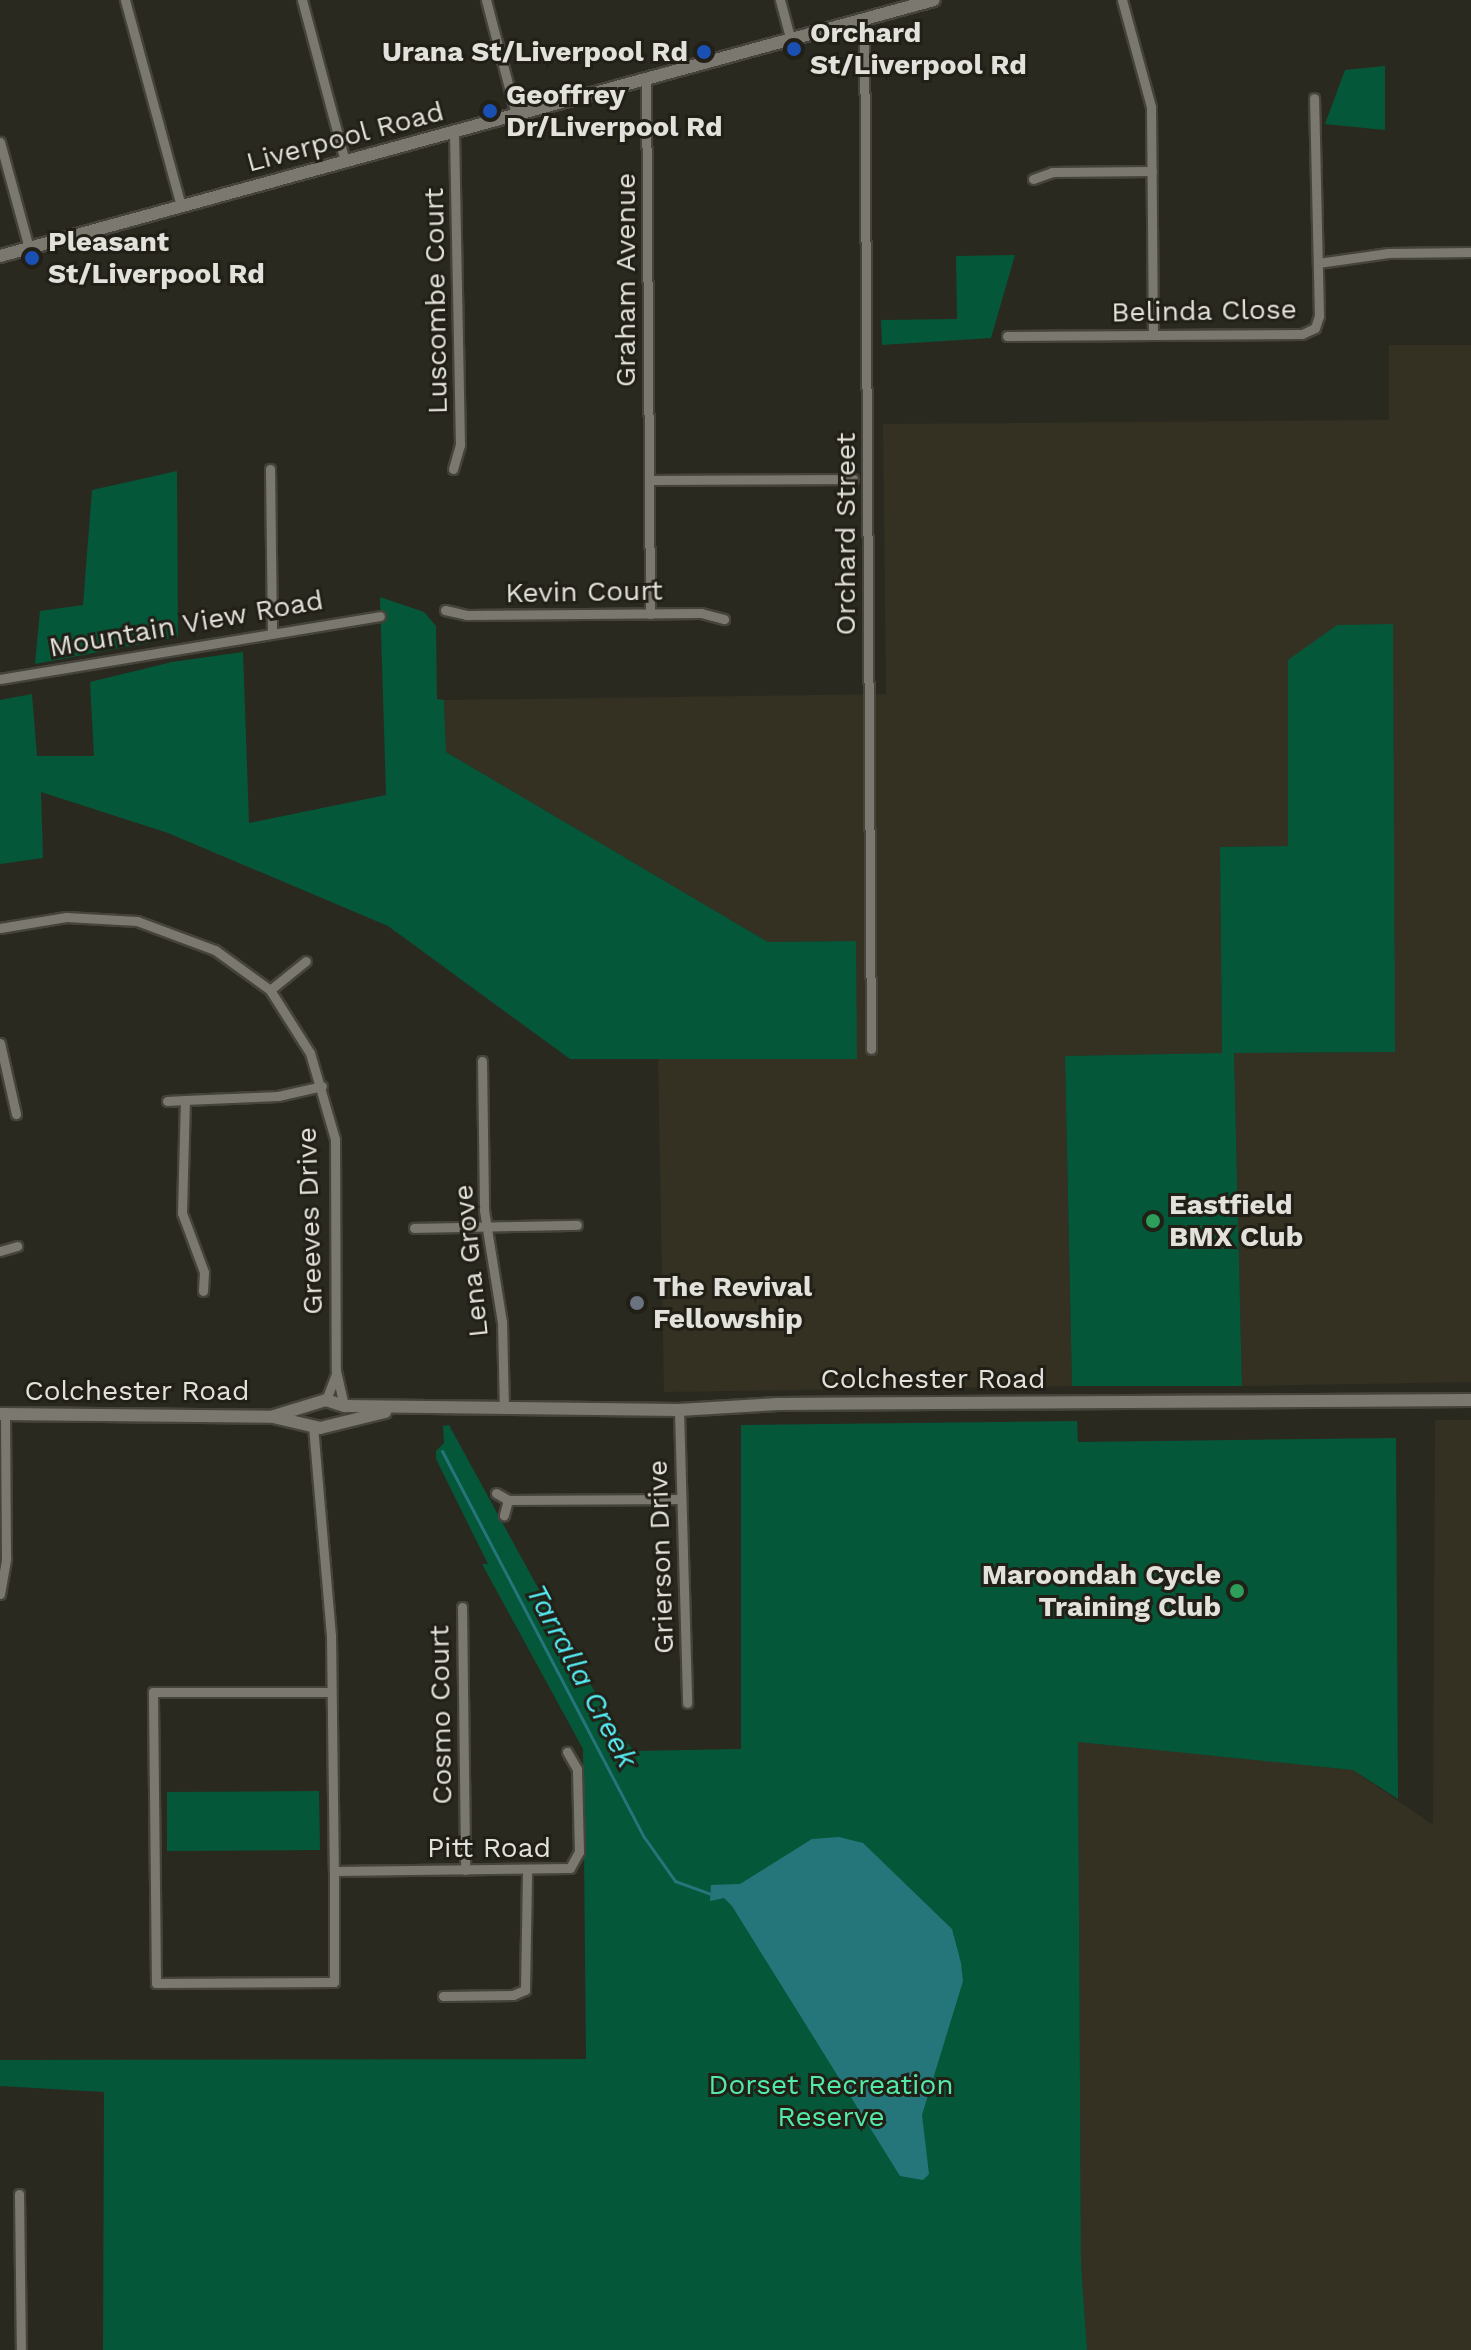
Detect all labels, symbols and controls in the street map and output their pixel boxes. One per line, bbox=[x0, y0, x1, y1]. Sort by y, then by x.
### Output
place label: Orchard St/Liverpool Rd bbox=[810, 16, 1027, 82]
place label: Urana St/Liverpool Rd bbox=[381, 35, 688, 69]
marker: Orchard St/Liverpool Rd bbox=[785, 40, 803, 58]
marker: Urana St/Liverpool Rd bbox=[695, 43, 713, 61]
place label: Geoffrey Dr/Liverpool Rd bbox=[506, 78, 723, 144]
street label: Liverpool Road bbox=[242, 94, 448, 180]
marker: Geoffrey Dr/Liverpool Rd bbox=[481, 102, 499, 120]
street label: Graham Avenue bbox=[609, 172, 643, 388]
street label: Luscombe Court bbox=[417, 187, 455, 415]
place label: Pleasant St/Liverpool Rd bbox=[48, 225, 265, 291]
marker: Pleasant St/Liverpool Rd bbox=[23, 249, 41, 267]
street label: Belinda Close bbox=[1111, 293, 1297, 329]
street label: Orchard Street bbox=[829, 433, 863, 635]
street label: Kevin Court bbox=[505, 574, 663, 610]
street label: Mountain View Road bbox=[45, 583, 327, 665]
street label: Greeves Drive bbox=[290, 1127, 330, 1315]
street label: Lena Grove bbox=[446, 1183, 496, 1339]
place label: Eastfield BMX Club bbox=[1169, 1188, 1303, 1254]
marker: Eastfield BMX Club bbox=[1144, 1212, 1162, 1230]
place label: The Revival Fellowship bbox=[653, 1270, 812, 1336]
marker: The Revival Fellowship bbox=[628, 1294, 646, 1312]
street label: Colchester Road bbox=[820, 1362, 1046, 1396]
street label: Colchester Road bbox=[24, 1374, 250, 1408]
street label: Grierson Drive bbox=[641, 1459, 681, 1655]
place label: Maroondah Cycle Training Club bbox=[982, 1558, 1221, 1624]
water label: Tarralla Creek bbox=[518, 1578, 646, 1774]
marker: Maroondah Cycle Training Club bbox=[1228, 1582, 1246, 1600]
street label: Cosmo Court bbox=[423, 1625, 459, 1805]
street label: Pitt Road bbox=[427, 1831, 551, 1865]
park label: Dorset Recreation Reserve bbox=[708, 2068, 954, 2134]

